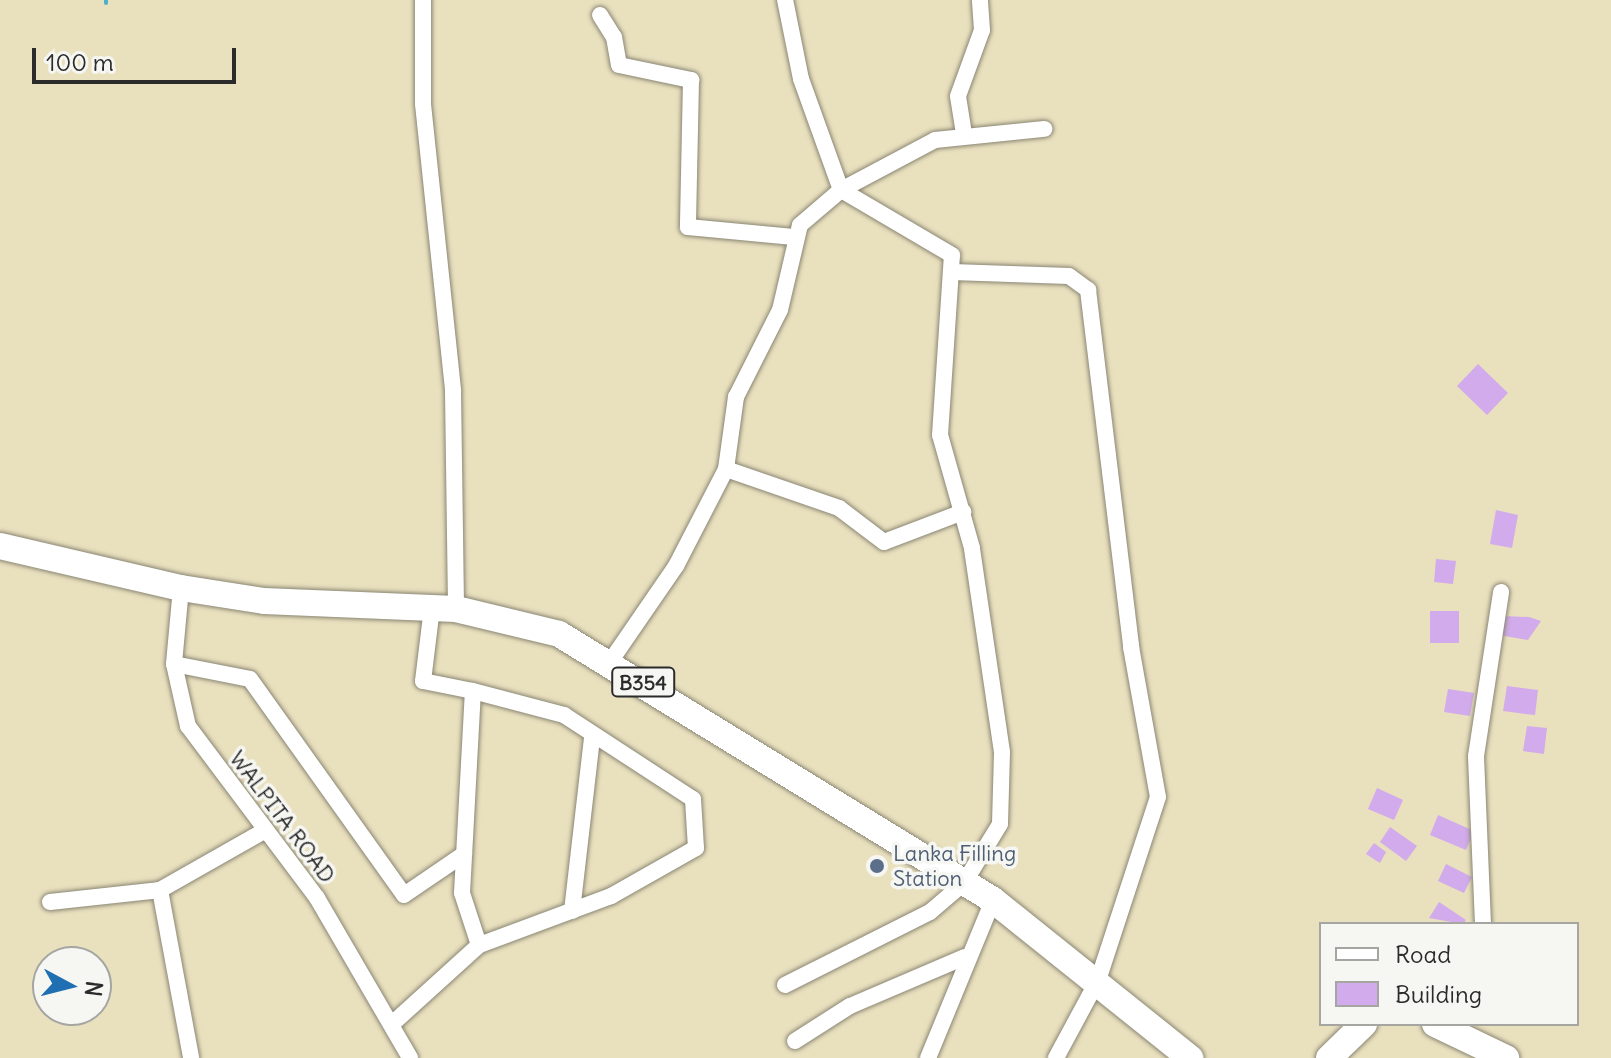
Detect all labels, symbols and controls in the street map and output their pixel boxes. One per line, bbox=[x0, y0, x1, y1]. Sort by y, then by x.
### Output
scale bar bbox=[36, 32, 240, 82]
text: 100 m bbox=[46, 47, 114, 77]
road number: B354 bbox=[611, 666, 675, 698]
street label: WALPITA ROAD bbox=[224, 746, 340, 888]
place label: Lanka Filling Station bbox=[893, 840, 1016, 892]
marker: Lanka Filling Station bbox=[868, 857, 886, 875]
legend bbox=[1319, 922, 1579, 1026]
text: Road bbox=[1395, 939, 1451, 969]
north arrow bbox=[32, 946, 112, 1026]
text: N bbox=[79, 979, 109, 998]
text: Building bbox=[1395, 979, 1482, 1009]

